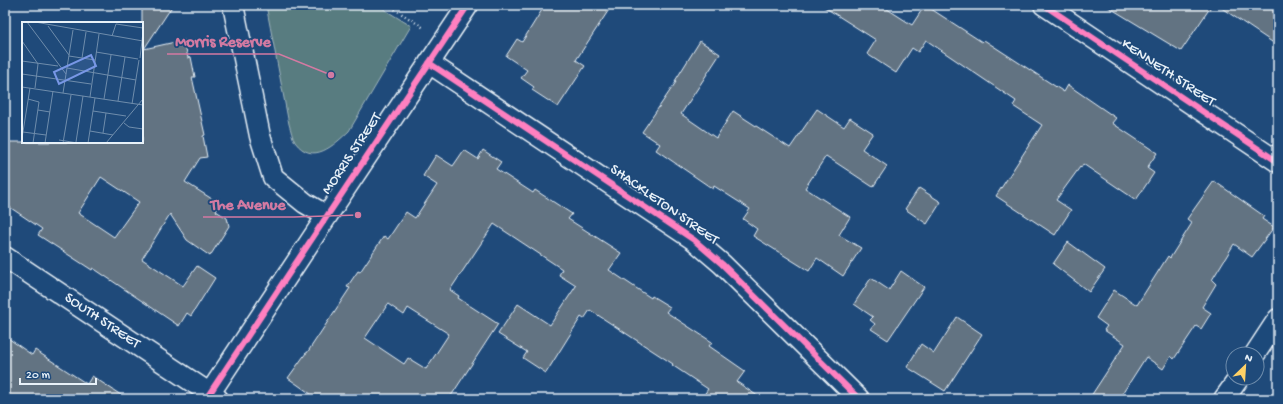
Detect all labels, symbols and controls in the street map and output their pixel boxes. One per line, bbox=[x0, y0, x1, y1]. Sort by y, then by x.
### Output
inset map bbox=[22, 22, 143, 143]
callout: Morris Reserve bbox=[167, 26, 279, 54]
text: Morris Reserve bbox=[175, 34, 272, 53]
street label: KENNETH STREET bbox=[1118, 35, 1219, 112]
street label: MORRIS STREET bbox=[318, 109, 387, 198]
street label: SHACKLETON STREET bbox=[606, 161, 723, 250]
callout: The Avenue bbox=[203, 189, 294, 217]
text: The Avenue bbox=[209, 197, 286, 216]
street label: SOUTH STREET bbox=[61, 289, 144, 354]
north arrow bbox=[1225, 346, 1265, 386]
text: N bbox=[1243, 352, 1254, 366]
scale bar bbox=[20, 360, 96, 386]
text: 20 m bbox=[26, 369, 51, 383]

